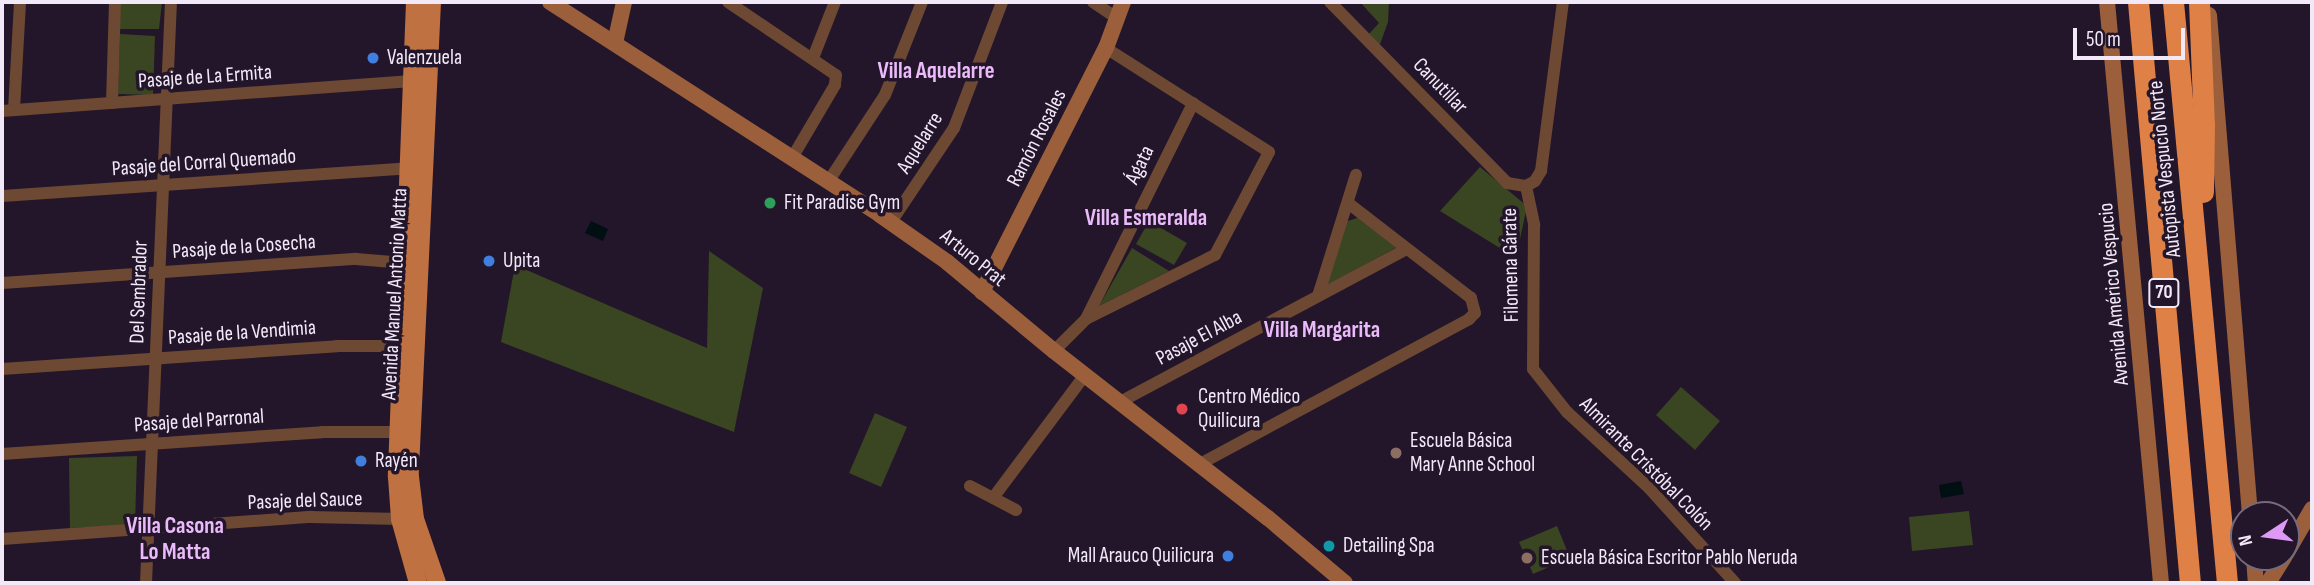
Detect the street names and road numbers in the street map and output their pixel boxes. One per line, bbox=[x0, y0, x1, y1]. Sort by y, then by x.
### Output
street label: Canutillar bbox=[1407, 53, 1473, 119]
street label: Pasaje de La Ermita bbox=[137, 60, 273, 94]
street label: Autopista Vespucio Norte bbox=[2143, 79, 2187, 259]
street label: Ramón Rosales bbox=[1002, 85, 1072, 191]
street label: Aquelarre bbox=[891, 108, 949, 178]
street label: Ágata bbox=[1120, 142, 1160, 188]
street label: Pasaje del Corral Quemado bbox=[111, 144, 297, 182]
street label: Avenida Manuel Antonio Matta bbox=[377, 187, 413, 401]
street label: Avenida Américo Vespucio bbox=[2093, 202, 2135, 386]
street label: Filomena Gárate bbox=[1497, 208, 1525, 322]
street label: Arturo Prat bbox=[935, 224, 1011, 292]
street label: Pasaje de la Cosecha bbox=[171, 229, 317, 265]
street label: Del Sembrador bbox=[125, 240, 153, 344]
road number: 70 bbox=[2148, 278, 2180, 308]
street label: Pasaje El Alba bbox=[1152, 305, 1246, 371]
street label: Pasaje de la Vendimia bbox=[167, 315, 317, 351]
street label: Almirante Cristóbal Colón bbox=[1574, 392, 1718, 536]
street label: Pasaje del Parronal bbox=[133, 404, 265, 438]
street label: Pasaje del Sauce bbox=[247, 486, 363, 516]

